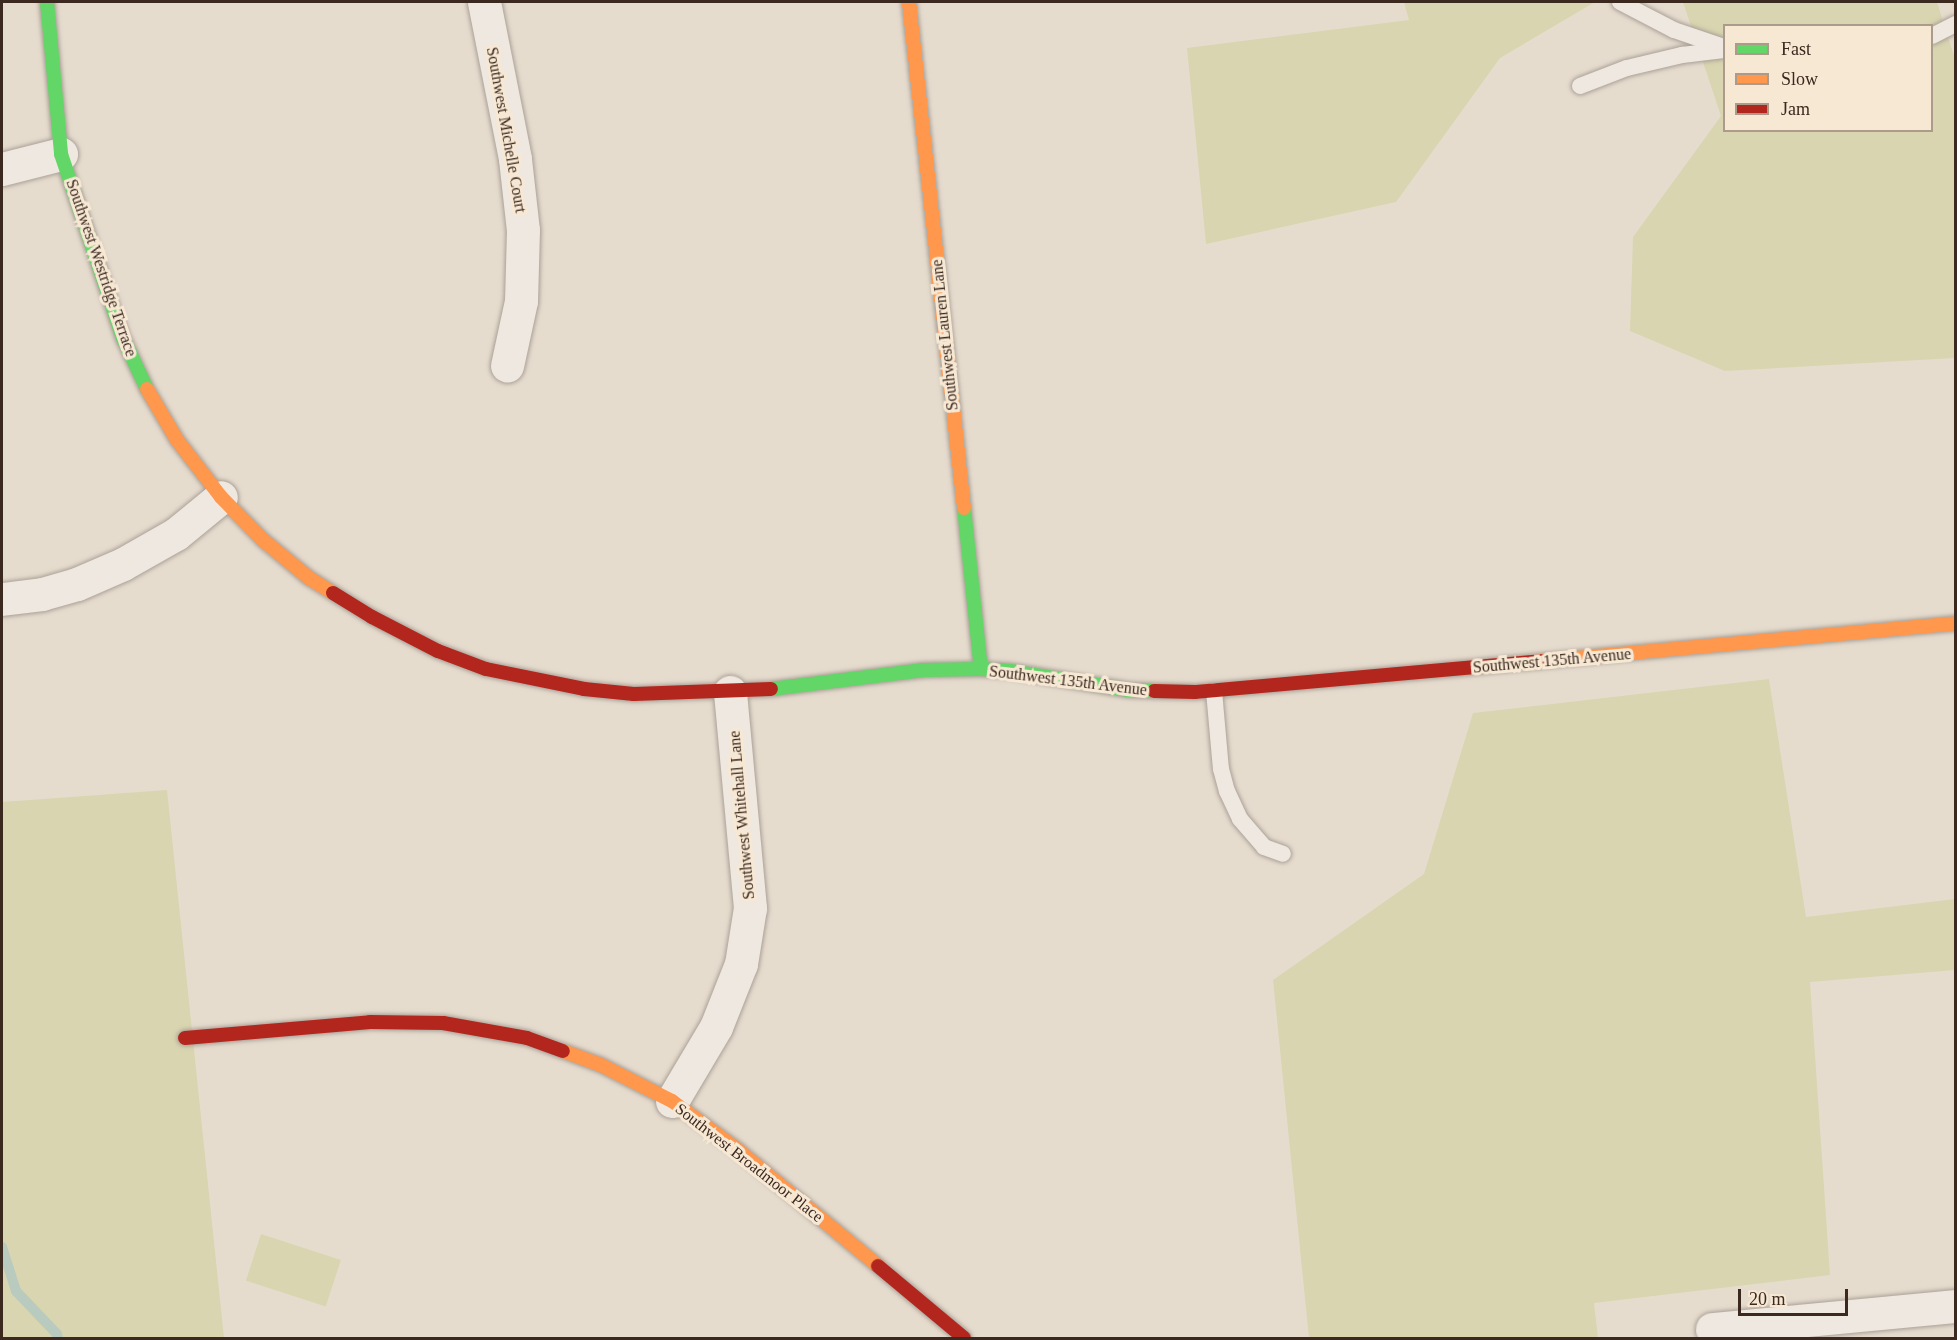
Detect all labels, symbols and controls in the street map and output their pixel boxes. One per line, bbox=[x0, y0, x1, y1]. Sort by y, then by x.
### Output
legend bbox=[1723, 24, 1933, 132]
text: Fast bbox=[1781, 39, 1811, 59]
street label: Southwest Michelle Court bbox=[482, 46, 530, 214]
text: Slow bbox=[1781, 69, 1818, 89]
text: Jam bbox=[1781, 99, 1810, 119]
street label: Southwest Westridge Terrace bbox=[62, 177, 140, 359]
street label: Southwest Lauren Lane bbox=[928, 258, 962, 412]
street label: Southwest 135th Avenue bbox=[1472, 644, 1632, 678]
street label: Southwest 135th Avenue bbox=[988, 662, 1148, 700]
street label: Southwest Whitehall Lane bbox=[725, 730, 759, 900]
street label: Southwest Broadmoor Place bbox=[671, 1099, 827, 1227]
scale bar bbox=[1741, 1277, 1850, 1315]
text: 20 m bbox=[1749, 1289, 1786, 1309]

